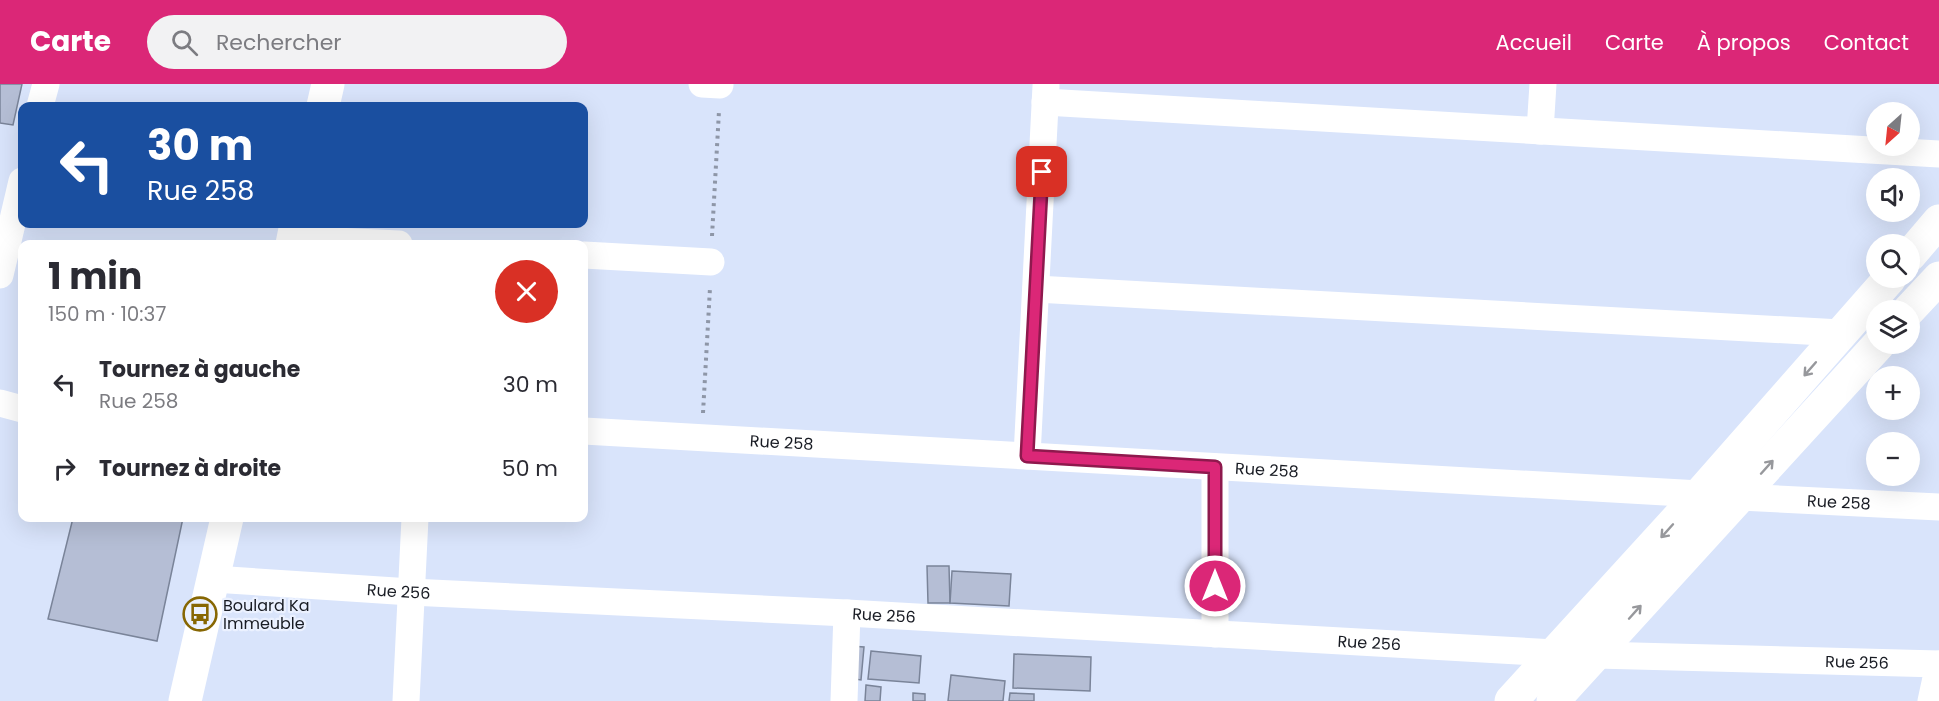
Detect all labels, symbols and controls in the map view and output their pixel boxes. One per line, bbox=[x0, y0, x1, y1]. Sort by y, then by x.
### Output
search box bbox=[147, 15, 567, 69]
text: Carte bbox=[30, 22, 111, 61]
icon: search bbox=[168, 26, 201, 59]
text: Rechercher bbox=[216, 27, 342, 58]
text: Accueil bbox=[1495, 28, 1572, 57]
text: Carte bbox=[1605, 28, 1664, 57]
text: À propos bbox=[1697, 28, 1791, 57]
text: Contact bbox=[1824, 28, 1909, 57]
north arrow bbox=[1866, 102, 1920, 156]
map controls bbox=[1866, 102, 1920, 486]
text: 30 m bbox=[147, 116, 253, 175]
icon: left bbox=[48, 126, 126, 204]
pin bbox=[1016, 146, 1067, 197]
icon: arrive bbox=[1025, 155, 1058, 188]
button: sound bbox=[1866, 168, 1920, 222]
text: Rue 258 bbox=[147, 172, 254, 209]
button: search bbox=[1866, 234, 1920, 288]
text: 1 min bbox=[48, 251, 142, 302]
button: close bbox=[495, 260, 558, 323]
text: 150 m · 10:37 bbox=[48, 300, 166, 328]
button: layers bbox=[1866, 300, 1920, 354]
text: Tournez à gauche bbox=[99, 354, 300, 385]
one-way arrow bbox=[1803, 361, 1817, 376]
button: + bbox=[1866, 366, 1920, 420]
icon: left bbox=[48, 368, 81, 401]
text: 30 m bbox=[503, 369, 558, 400]
text: Rue 258 bbox=[99, 387, 178, 415]
street label: Rue 258 bbox=[749, 429, 814, 455]
button: − bbox=[1866, 432, 1920, 486]
icon: right bbox=[48, 452, 81, 485]
text: Tournez à droite bbox=[99, 453, 281, 484]
text: 50 m bbox=[502, 453, 558, 484]
street label: Rue 258 bbox=[1235, 456, 1299, 483]
one-way arrow bbox=[1760, 460, 1774, 475]
street label: Rue 258 bbox=[1807, 489, 1871, 515]
one-way arrow bbox=[1659, 523, 1674, 538]
position arrow bbox=[1183, 554, 1247, 618]
street label: Rue 256 bbox=[366, 578, 431, 604]
place label: Boulard Ka Immeuble bbox=[223, 594, 310, 635]
bus stop icon: Boulard Ka Immeuble bbox=[182, 596, 218, 632]
street label: Rue 256 bbox=[852, 602, 916, 628]
one-way arrow bbox=[1628, 604, 1643, 619]
street label: Rue 256 bbox=[1337, 629, 1402, 656]
street label: Rue 256 bbox=[1825, 650, 1889, 674]

